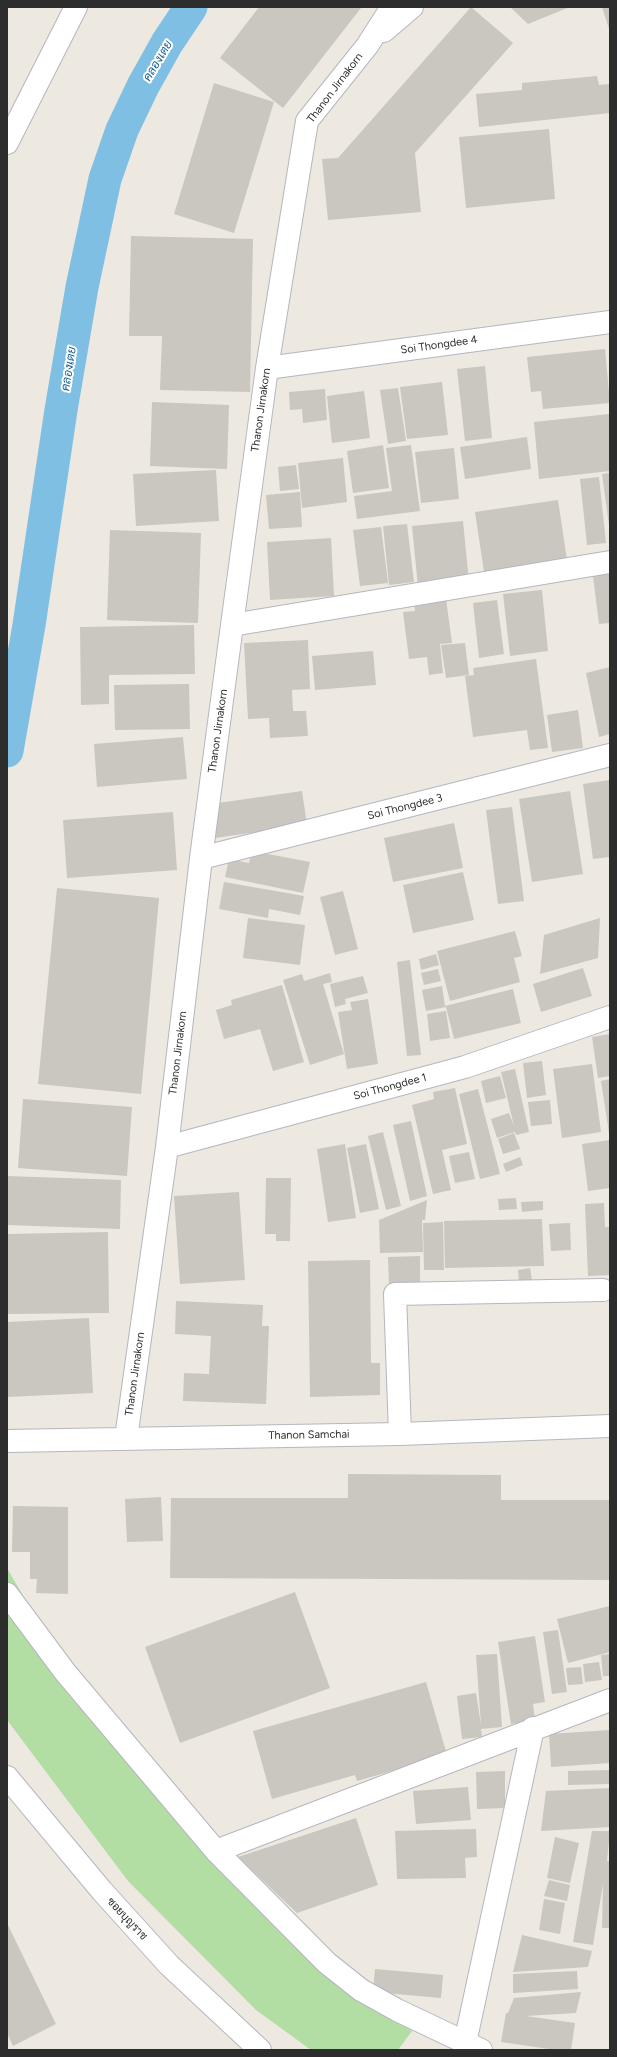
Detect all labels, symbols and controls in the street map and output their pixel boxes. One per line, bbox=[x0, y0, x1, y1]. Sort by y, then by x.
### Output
water label: คลองเตย bbox=[140, 38, 176, 84]
street label: Thanon Jirnakorn bbox=[304, 50, 366, 126]
street label: Soi Thongdee 4 bbox=[400, 333, 478, 357]
water label: คลองเตย bbox=[58, 346, 80, 392]
street label: Thanon Jirnakorn bbox=[249, 367, 273, 453]
street label: Thanon Jirnakorn bbox=[206, 688, 230, 774]
street label: Soi Thongdee 3 bbox=[366, 791, 444, 823]
street label: Thanon Jirnakorn bbox=[166, 1010, 190, 1096]
street label: Soi Thongdee 1 bbox=[352, 1071, 428, 1103]
street label: Thanon Jirnakorn bbox=[123, 1331, 147, 1417]
street label: Thanon Samchai bbox=[268, 1428, 350, 1442]
street label: ซอยบุญราช bbox=[104, 1895, 150, 1943]

